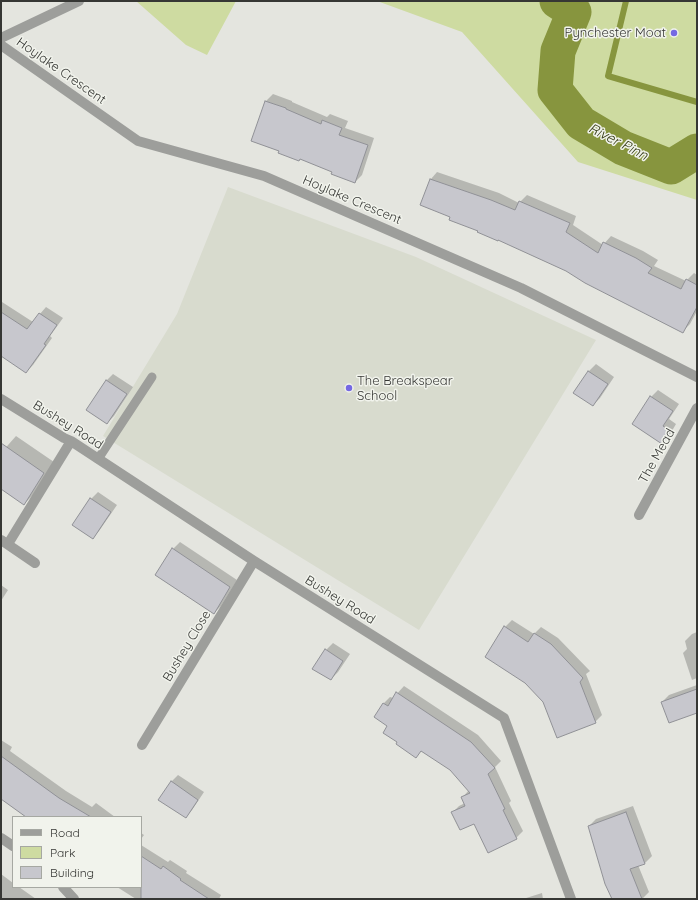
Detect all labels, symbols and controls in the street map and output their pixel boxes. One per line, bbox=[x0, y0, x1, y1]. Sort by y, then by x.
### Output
place label: Pynchester Moat bbox=[565, 25, 666, 41]
marker: Pynchester Moat bbox=[669, 28, 679, 38]
street label: Hoylake Crescent bbox=[13, 34, 109, 108]
water label: River Pinn bbox=[586, 120, 650, 164]
street label: Hoylake Crescent bbox=[300, 172, 404, 228]
place label: The Breakspear School bbox=[357, 373, 453, 404]
marker: The Breakspear School bbox=[344, 383, 354, 393]
street label: Bushey Road bbox=[30, 397, 106, 453]
street label: The Mead bbox=[636, 426, 678, 486]
street label: Bushey Road bbox=[302, 572, 378, 628]
street label: Bushey Close bbox=[160, 608, 214, 684]
legend bbox=[12, 816, 142, 888]
text: Road bbox=[50, 825, 80, 840]
text: Park bbox=[50, 845, 75, 860]
text: Building bbox=[50, 865, 94, 880]

